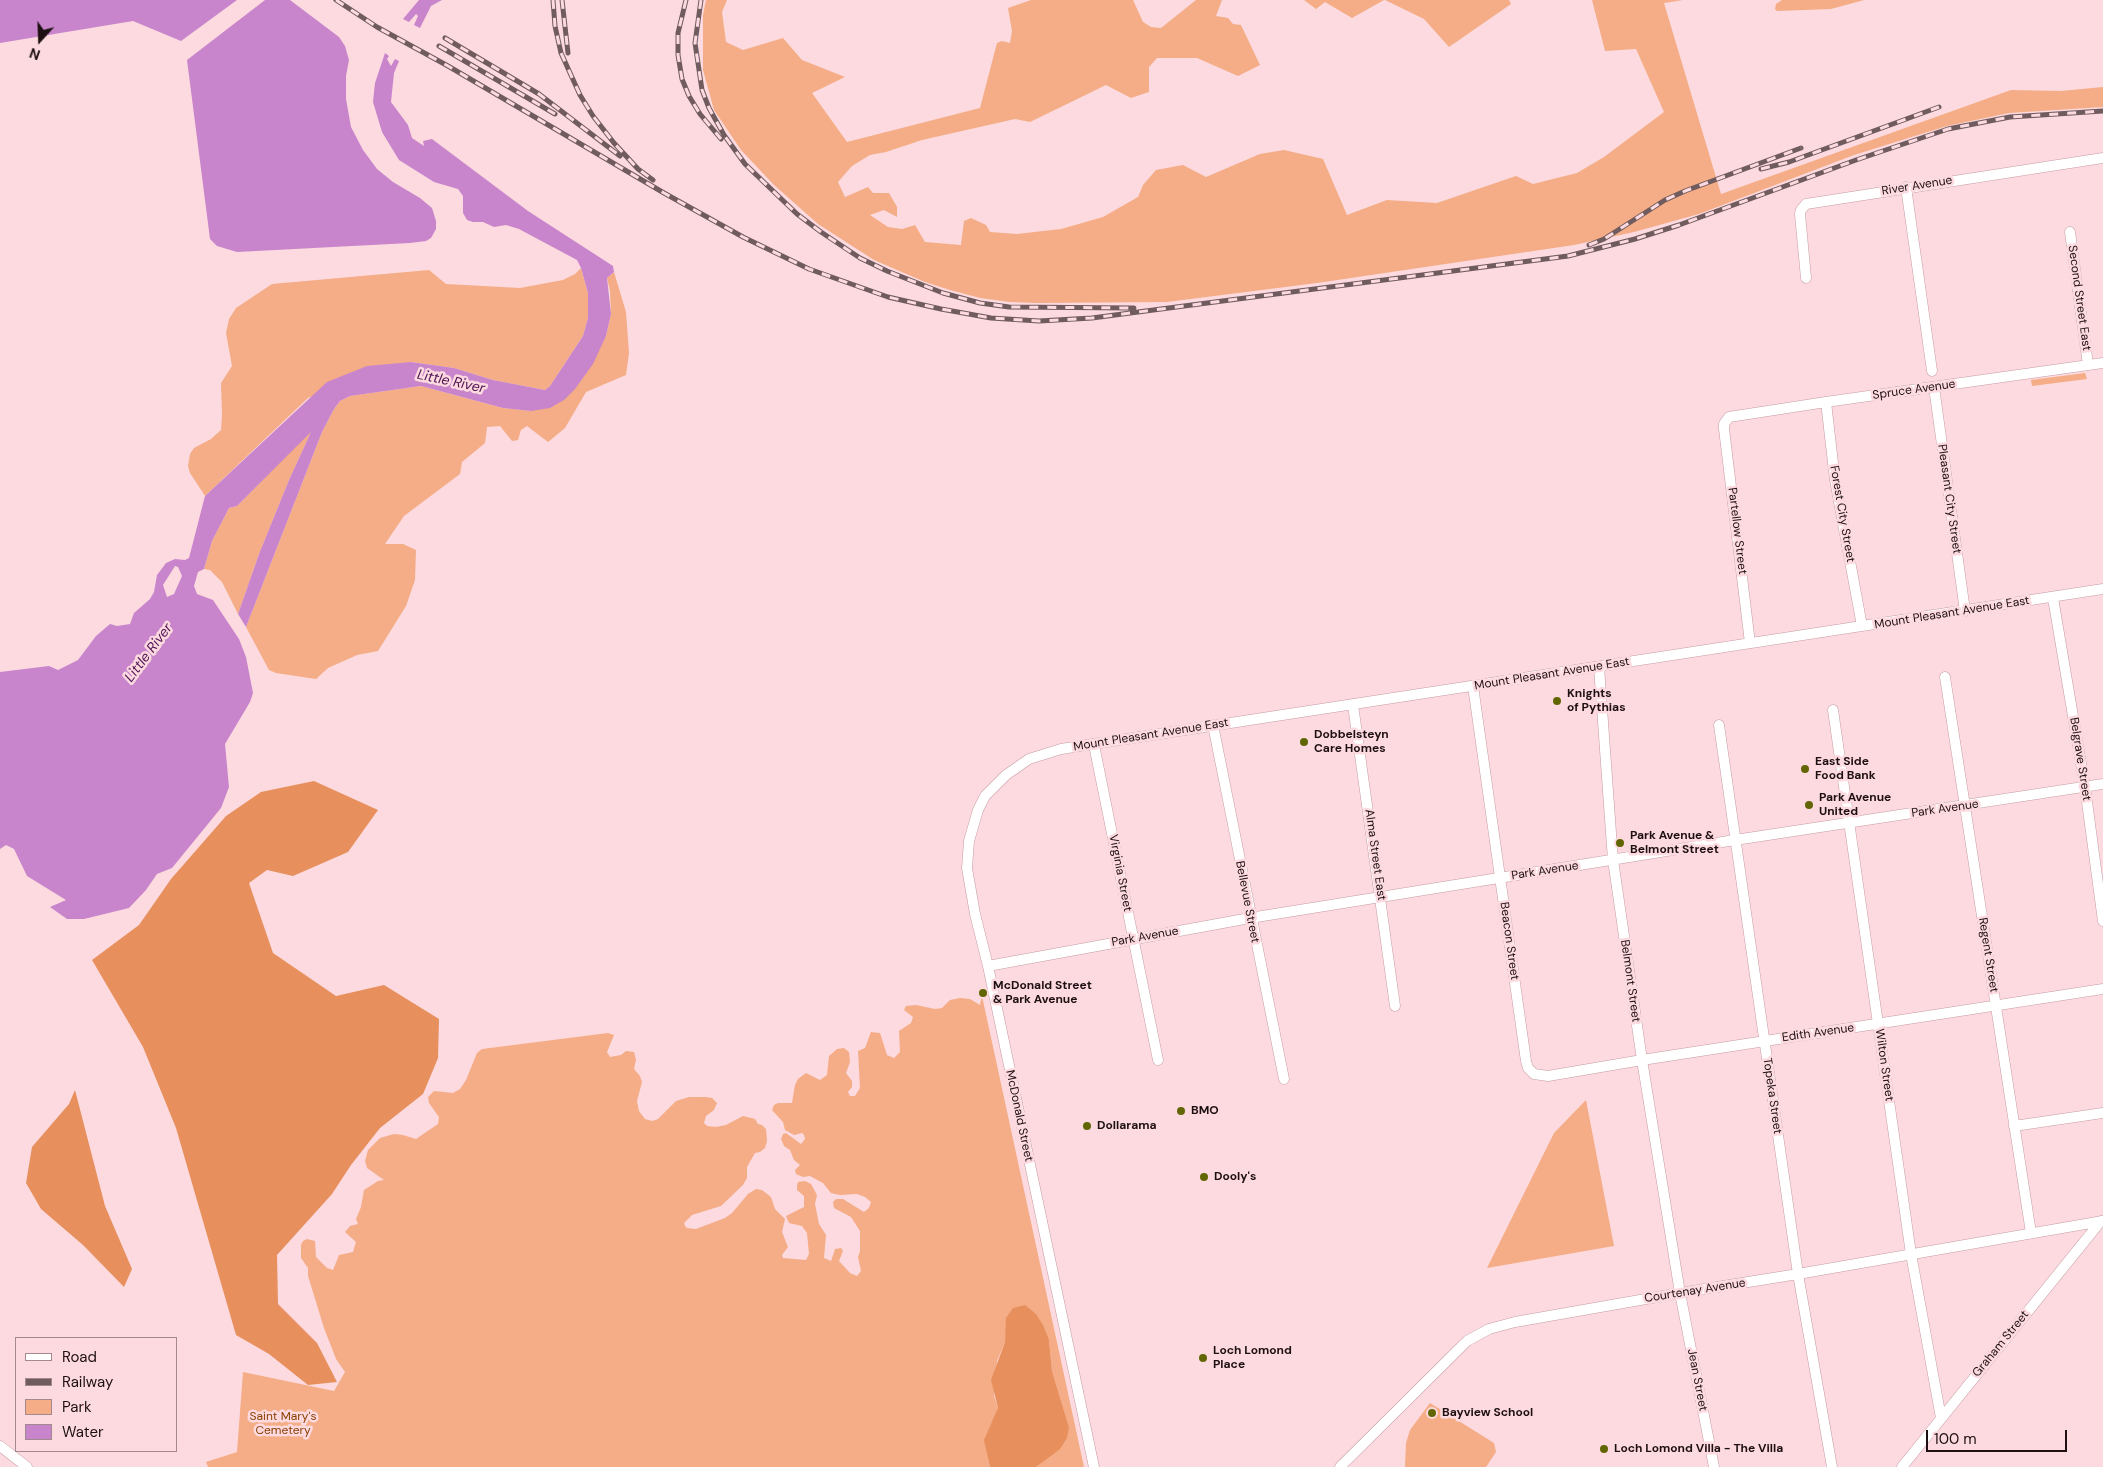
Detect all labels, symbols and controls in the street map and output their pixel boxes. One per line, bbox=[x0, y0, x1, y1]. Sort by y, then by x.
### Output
north arrow bbox=[15, 15, 65, 65]
text: N bbox=[27, 44, 43, 64]
street label: River Avenue bbox=[1881, 173, 1953, 199]
street label: Second Street East bbox=[2064, 244, 2094, 352]
water label: Little River bbox=[416, 367, 486, 397]
street label: Spruce Avenue bbox=[1872, 377, 1956, 403]
street label: Pleasant City Street bbox=[1934, 443, 1964, 555]
street label: Forest City Street bbox=[1826, 464, 1858, 564]
street label: Partellow Street bbox=[1725, 487, 1749, 575]
street label: Mount Pleasant Avenue East bbox=[1873, 594, 2031, 632]
water label: Little River bbox=[122, 620, 176, 686]
street label: Mount Pleasant Avenue East bbox=[1473, 655, 1631, 693]
place label: Knights of Pythias bbox=[1567, 687, 1626, 715]
marker: Knights of Pythias bbox=[1551, 695, 1563, 707]
street label: Mount Pleasant Avenue East bbox=[1072, 716, 1230, 754]
street label: Belgrave Street bbox=[2066, 716, 2094, 802]
place label: Dobbelsteyn Care Homes bbox=[1314, 728, 1389, 756]
marker: Dobbelsteyn Care Homes bbox=[1298, 736, 1310, 748]
place label: East Side Food Bank bbox=[1815, 755, 1876, 783]
marker: East Side Food Bank bbox=[1799, 763, 1811, 775]
place label: Park Avenue United bbox=[1819, 791, 1891, 819]
street label: Park Avenue bbox=[1910, 797, 1980, 821]
marker: Park Avenue United bbox=[1803, 799, 1815, 811]
street label: Alma Street East bbox=[1361, 808, 1389, 902]
place label: Park Avenue & Belmont Street bbox=[1630, 829, 1719, 857]
street label: Virginia Street bbox=[1105, 833, 1135, 913]
marker: Park Avenue & Belmont Street bbox=[1614, 837, 1626, 849]
street label: Park Avenue bbox=[1510, 859, 1580, 883]
street label: Bellevue Street bbox=[1232, 860, 1262, 944]
street label: Beacon Street bbox=[1496, 901, 1522, 981]
street label: Regent Street bbox=[1975, 917, 2001, 993]
street label: Park Avenue bbox=[1110, 924, 1180, 950]
street label: Belmont Street bbox=[1617, 939, 1643, 1023]
place label: McDonald Street & Park Avenue bbox=[993, 979, 1092, 1007]
marker: McDonald Street & Park Avenue bbox=[977, 987, 989, 999]
street label: Edith Avenue bbox=[1781, 1021, 1855, 1045]
street label: Wilton Street bbox=[1872, 1028, 1896, 1102]
street label: Topeka Street bbox=[1760, 1057, 1784, 1135]
street label: McDonald Street bbox=[1002, 1069, 1036, 1163]
place label: BMO bbox=[1191, 1104, 1219, 1118]
marker: BMO bbox=[1175, 1105, 1187, 1117]
place label: Dollarama bbox=[1097, 1119, 1157, 1133]
marker: Dollarama bbox=[1081, 1120, 1093, 1132]
place label: Dooly's bbox=[1214, 1170, 1256, 1184]
marker: Dooly's bbox=[1198, 1171, 1210, 1183]
street label: Courtenay Avenue bbox=[1643, 1276, 1747, 1306]
street label: Graham Street bbox=[1970, 1308, 2032, 1380]
legend bbox=[15, 1337, 178, 1452]
place label: Loch Lomond Place bbox=[1213, 1344, 1292, 1372]
text: Road bbox=[62, 1347, 97, 1367]
street label: Jean Street bbox=[1684, 1347, 1710, 1413]
marker: Loch Lomond Place bbox=[1197, 1352, 1209, 1364]
text: Railway bbox=[62, 1372, 113, 1392]
text: Park bbox=[62, 1397, 92, 1417]
place label: Bayview School bbox=[1442, 1406, 1533, 1420]
marker: Bayview School bbox=[1426, 1407, 1438, 1419]
park label: Saint Mary's Cemetery bbox=[250, 1410, 316, 1438]
scale bar bbox=[1928, 1420, 2069, 1452]
text: Water bbox=[62, 1422, 103, 1442]
text: 100 m bbox=[1934, 1429, 1977, 1449]
place label: Loch Lomond Villa - The Villa bbox=[1614, 1442, 1783, 1456]
marker: Loch Lomond Villa - The Villa bbox=[1598, 1443, 1610, 1455]

